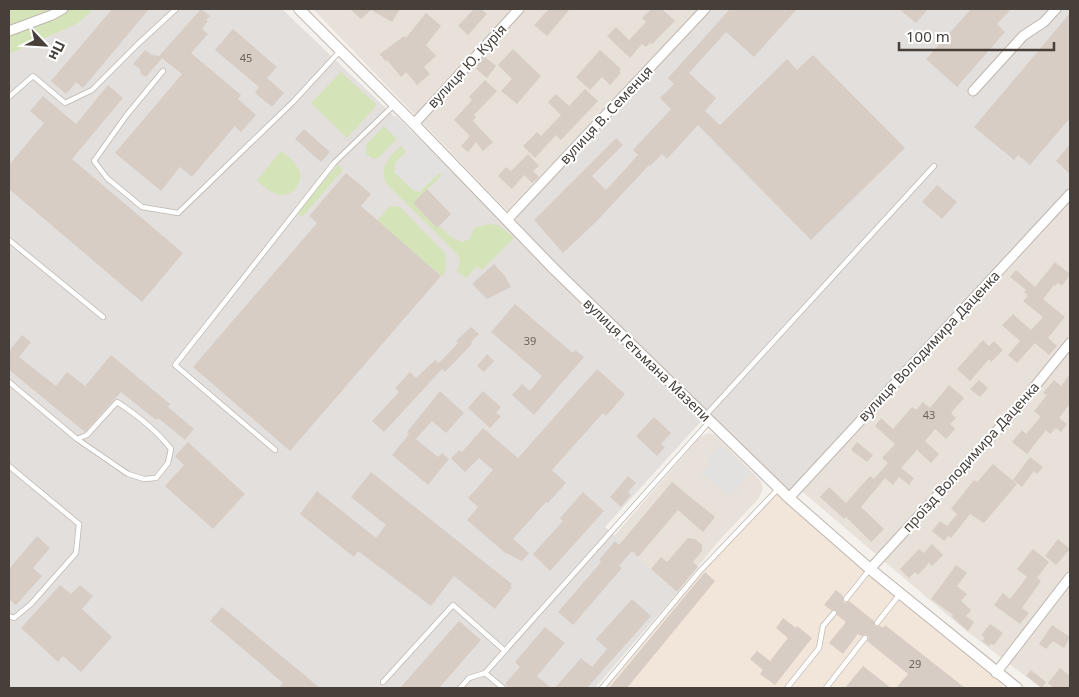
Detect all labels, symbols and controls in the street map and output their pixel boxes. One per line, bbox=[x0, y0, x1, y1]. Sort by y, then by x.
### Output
north arrow bbox=[20, 20, 70, 70]
street label: вулиця Ю. Курія bbox=[423, 20, 510, 112]
scale bar bbox=[899, 20, 1054, 52]
text: 100 m bbox=[906, 26, 950, 46]
text: Пн bbox=[44, 38, 70, 64]
house number: 45 bbox=[240, 50, 252, 65]
street label: вулиця В. Семенця bbox=[555, 61, 656, 168]
street label: вулиця Володимира Даценка bbox=[854, 266, 1004, 425]
street label: вулиця Гетьмана Мазепи bbox=[579, 294, 715, 426]
house number: 39 bbox=[524, 333, 536, 348]
street label: проїзд Володимира Даценка bbox=[898, 377, 1043, 536]
house number: 43 bbox=[923, 407, 935, 422]
house number: 29 bbox=[909, 656, 921, 671]

